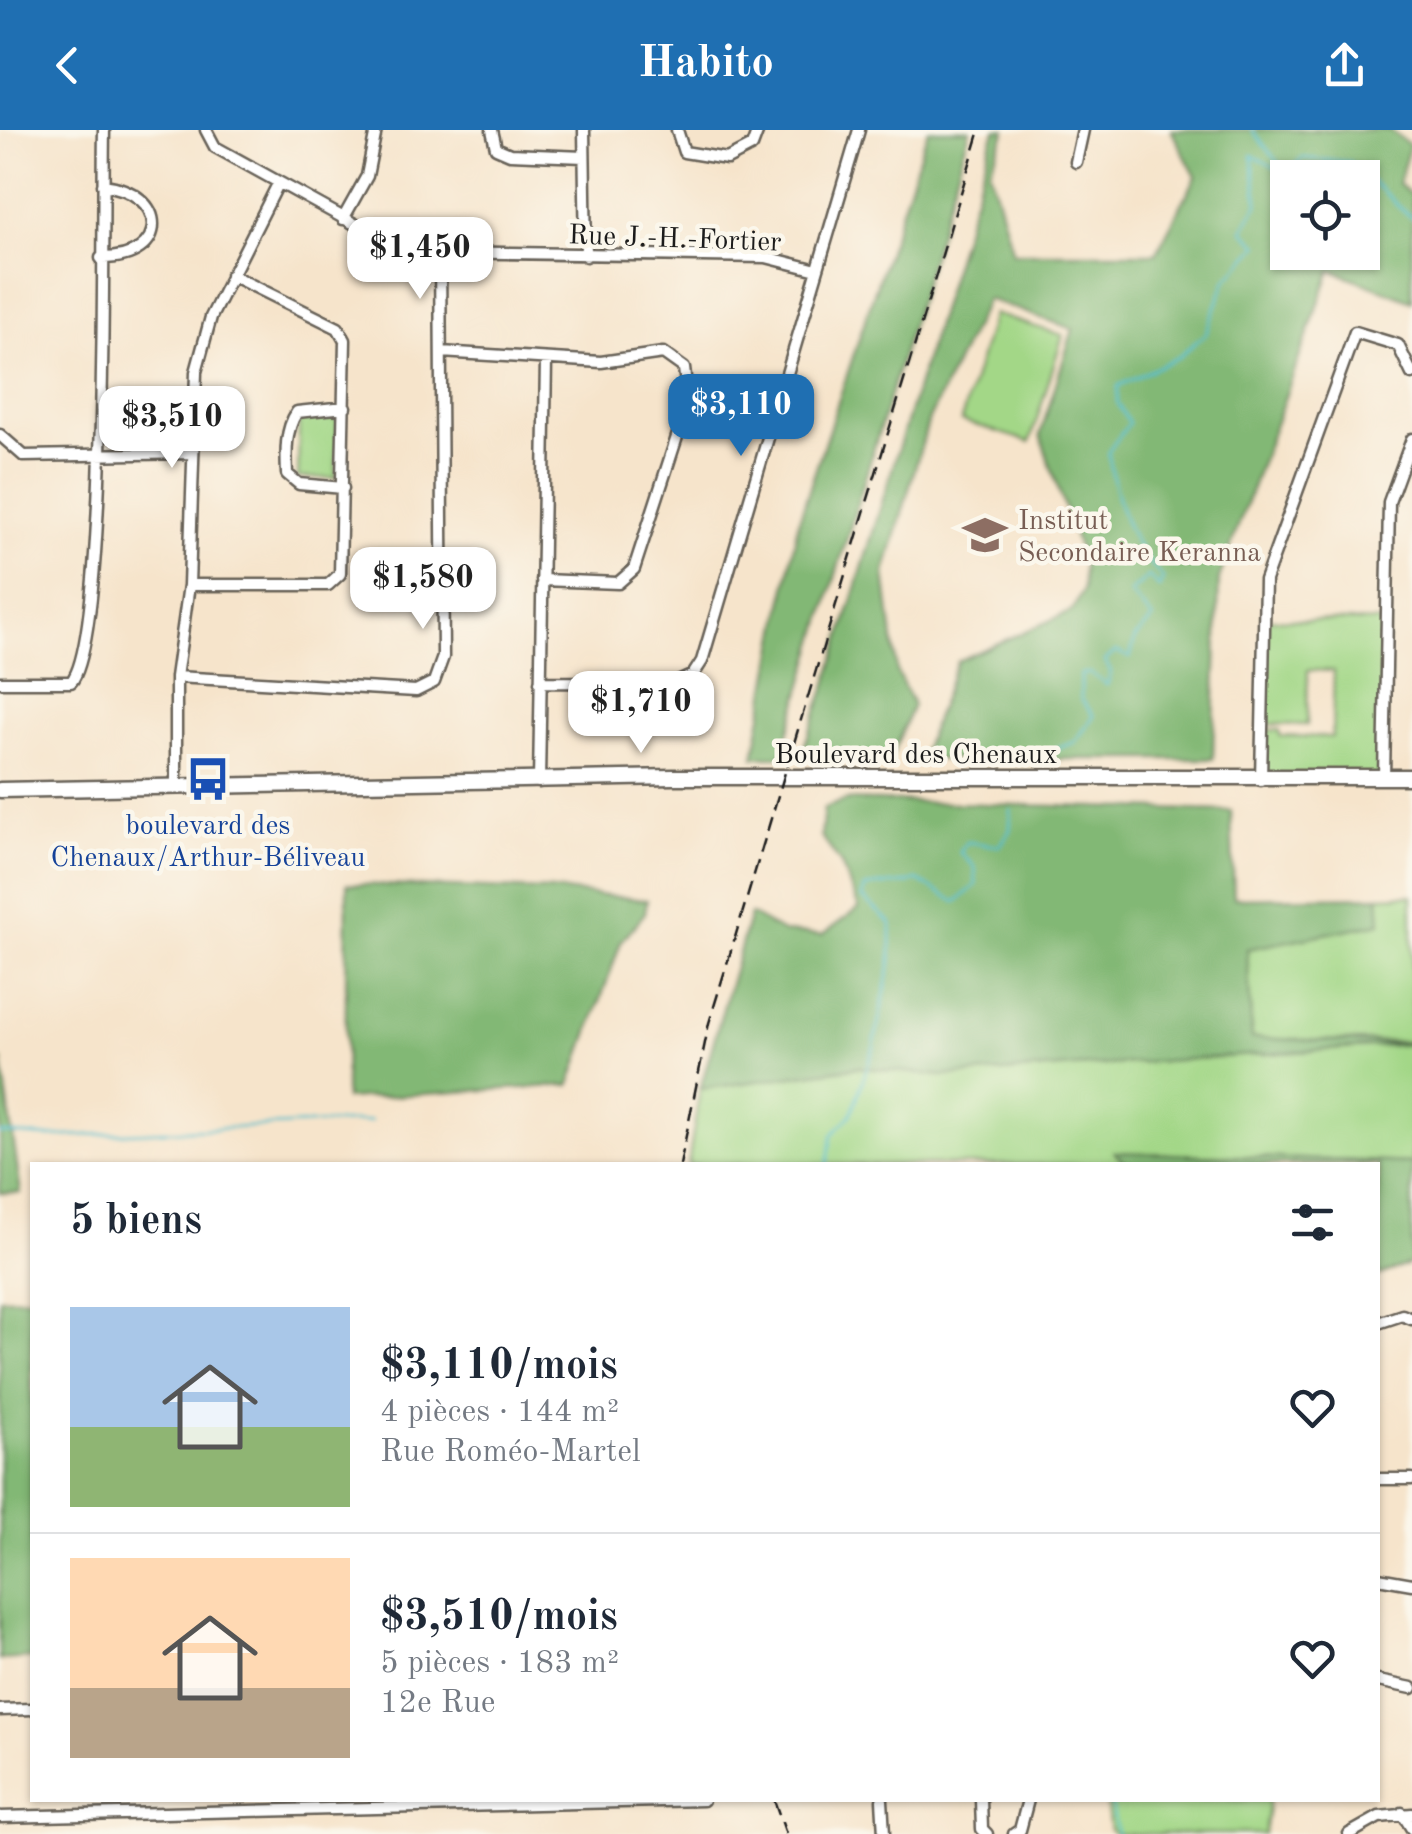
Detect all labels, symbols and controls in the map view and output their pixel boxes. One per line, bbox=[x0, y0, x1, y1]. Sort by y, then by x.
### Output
icon: back bbox=[40, 38, 95, 93]
icon: share bbox=[1317, 38, 1372, 93]
text: Habito bbox=[638, 42, 774, 87]
map controls bbox=[1270, 160, 1380, 270]
button: locate bbox=[1270, 160, 1380, 270]
pin: $1,450 bbox=[339, 217, 501, 302]
street label: Rue J.-H.-Fortier bbox=[568, 222, 782, 258]
text: $1,450 bbox=[369, 233, 471, 265]
pin: $3,110 bbox=[660, 374, 822, 459]
pin: $3,510 bbox=[91, 386, 253, 471]
text: $3,110 bbox=[690, 390, 792, 422]
text: $3,510 bbox=[121, 402, 223, 434]
place label: Institut Secondaire Keranna bbox=[1018, 508, 1261, 568]
school or university icon: Institut Secondaire Keranna bbox=[961, 511, 1009, 559]
pin: $1,580 bbox=[342, 547, 504, 632]
text: $1,580 bbox=[372, 563, 474, 595]
pin: $1,710 bbox=[560, 671, 722, 756]
text: $1,710 bbox=[590, 687, 692, 719]
street label: Boulevard des Chenaux bbox=[774, 742, 1058, 770]
bus stop icon: boulevard des Chenaux/Arthur-Béliveau bbox=[184, 755, 232, 803]
place label: boulevard des Chenaux/Arthur-Béliveau bbox=[50, 813, 366, 873]
icon: filters bbox=[1285, 1195, 1340, 1250]
text: 5 biens bbox=[70, 1201, 202, 1243]
text: $3,110/mois bbox=[380, 1346, 618, 1388]
icon: home bbox=[150, 1347, 270, 1467]
icon: heart bbox=[1285, 1380, 1340, 1435]
text: 4 pièces · 144 m² bbox=[380, 1397, 619, 1429]
text: Rue Roméo-Martel bbox=[380, 1437, 641, 1469]
text: $3,510/mois bbox=[380, 1597, 618, 1639]
icon: home bbox=[150, 1598, 270, 1718]
icon: heart bbox=[1285, 1631, 1340, 1686]
text: 5 pièces · 183 m² bbox=[380, 1648, 619, 1680]
text: 12e Rue bbox=[380, 1688, 496, 1720]

